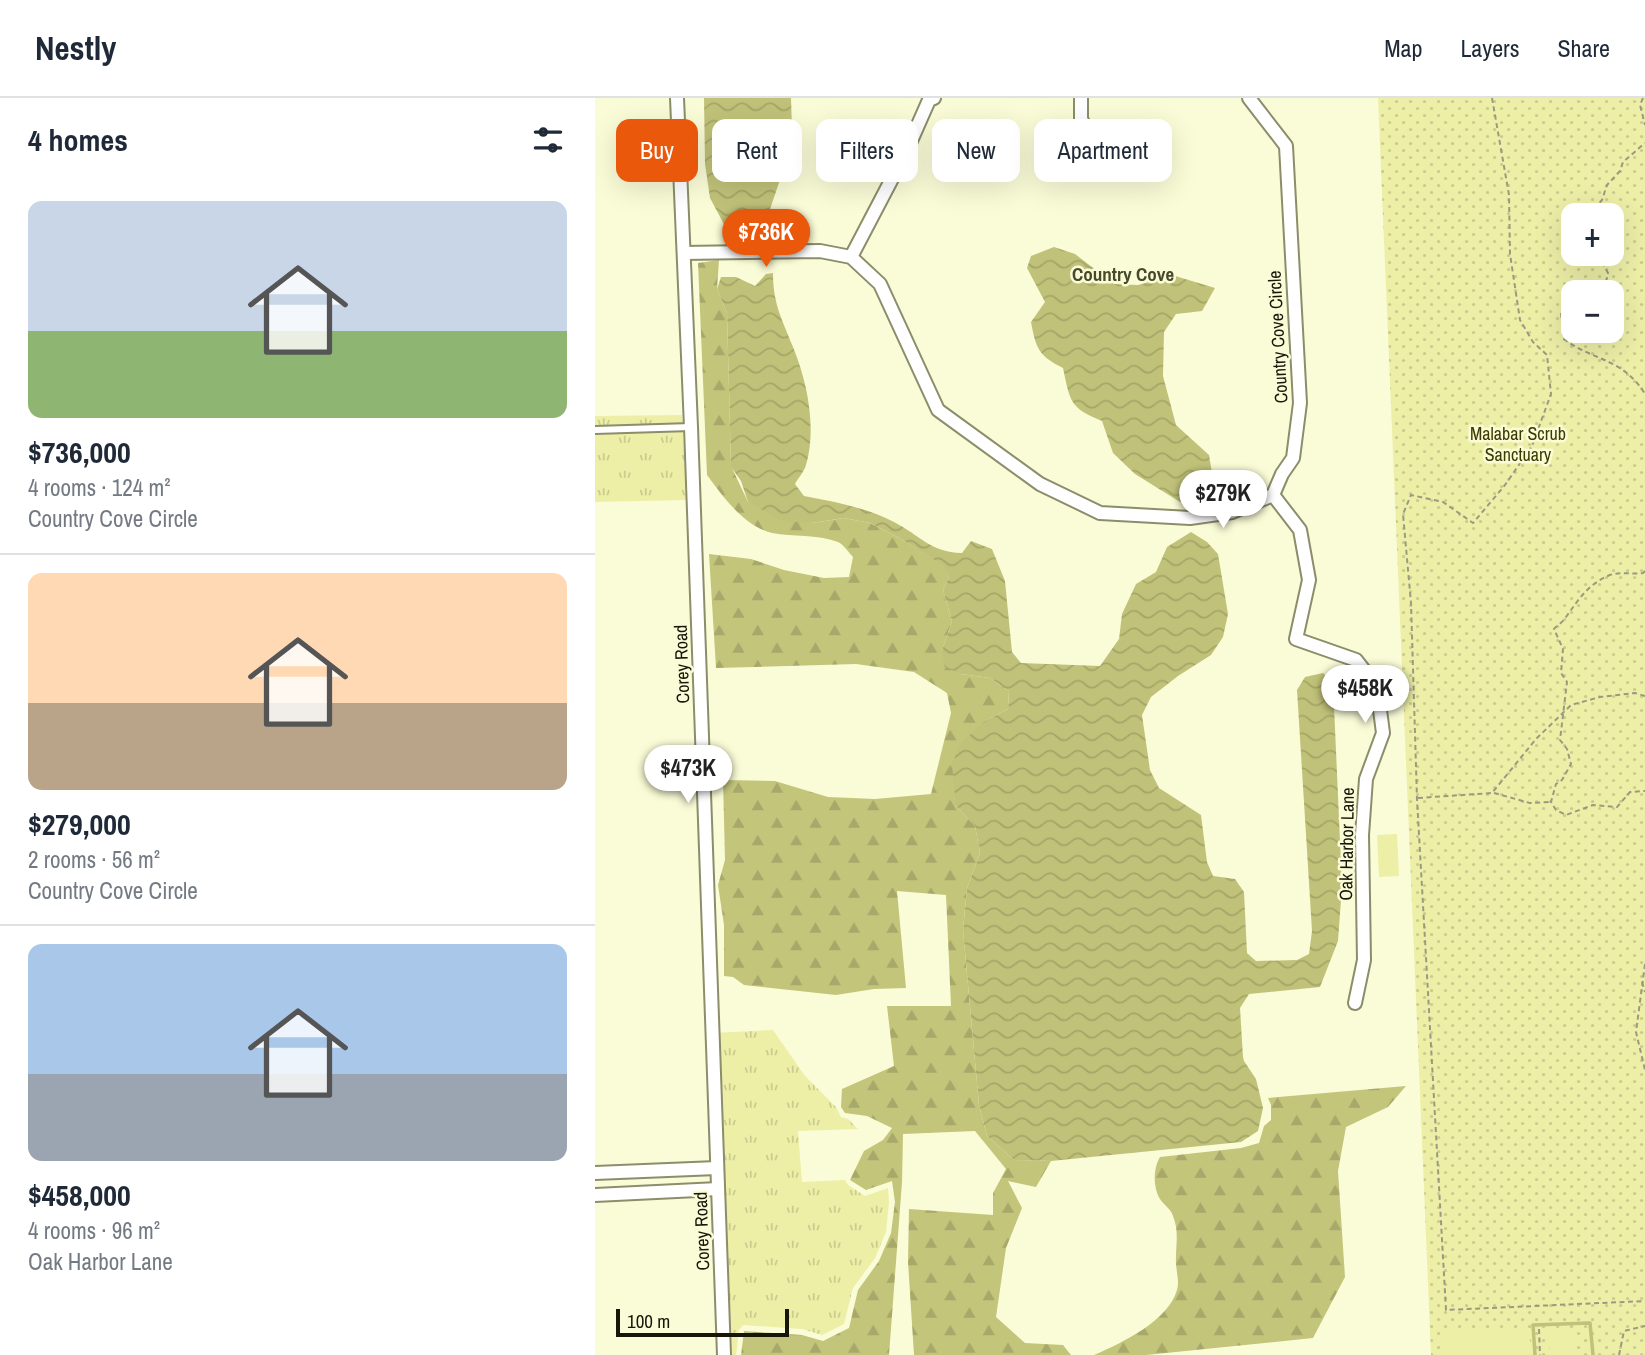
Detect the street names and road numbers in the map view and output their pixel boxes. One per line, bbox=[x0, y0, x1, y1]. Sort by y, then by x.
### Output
street label: Country Cove Circle bbox=[1262, 270, 1293, 404]
street label: Corey Road bbox=[668, 624, 695, 704]
street label: Oak Harbor Lane bbox=[1333, 787, 1360, 901]
street label: Corey Road bbox=[688, 1191, 715, 1271]

